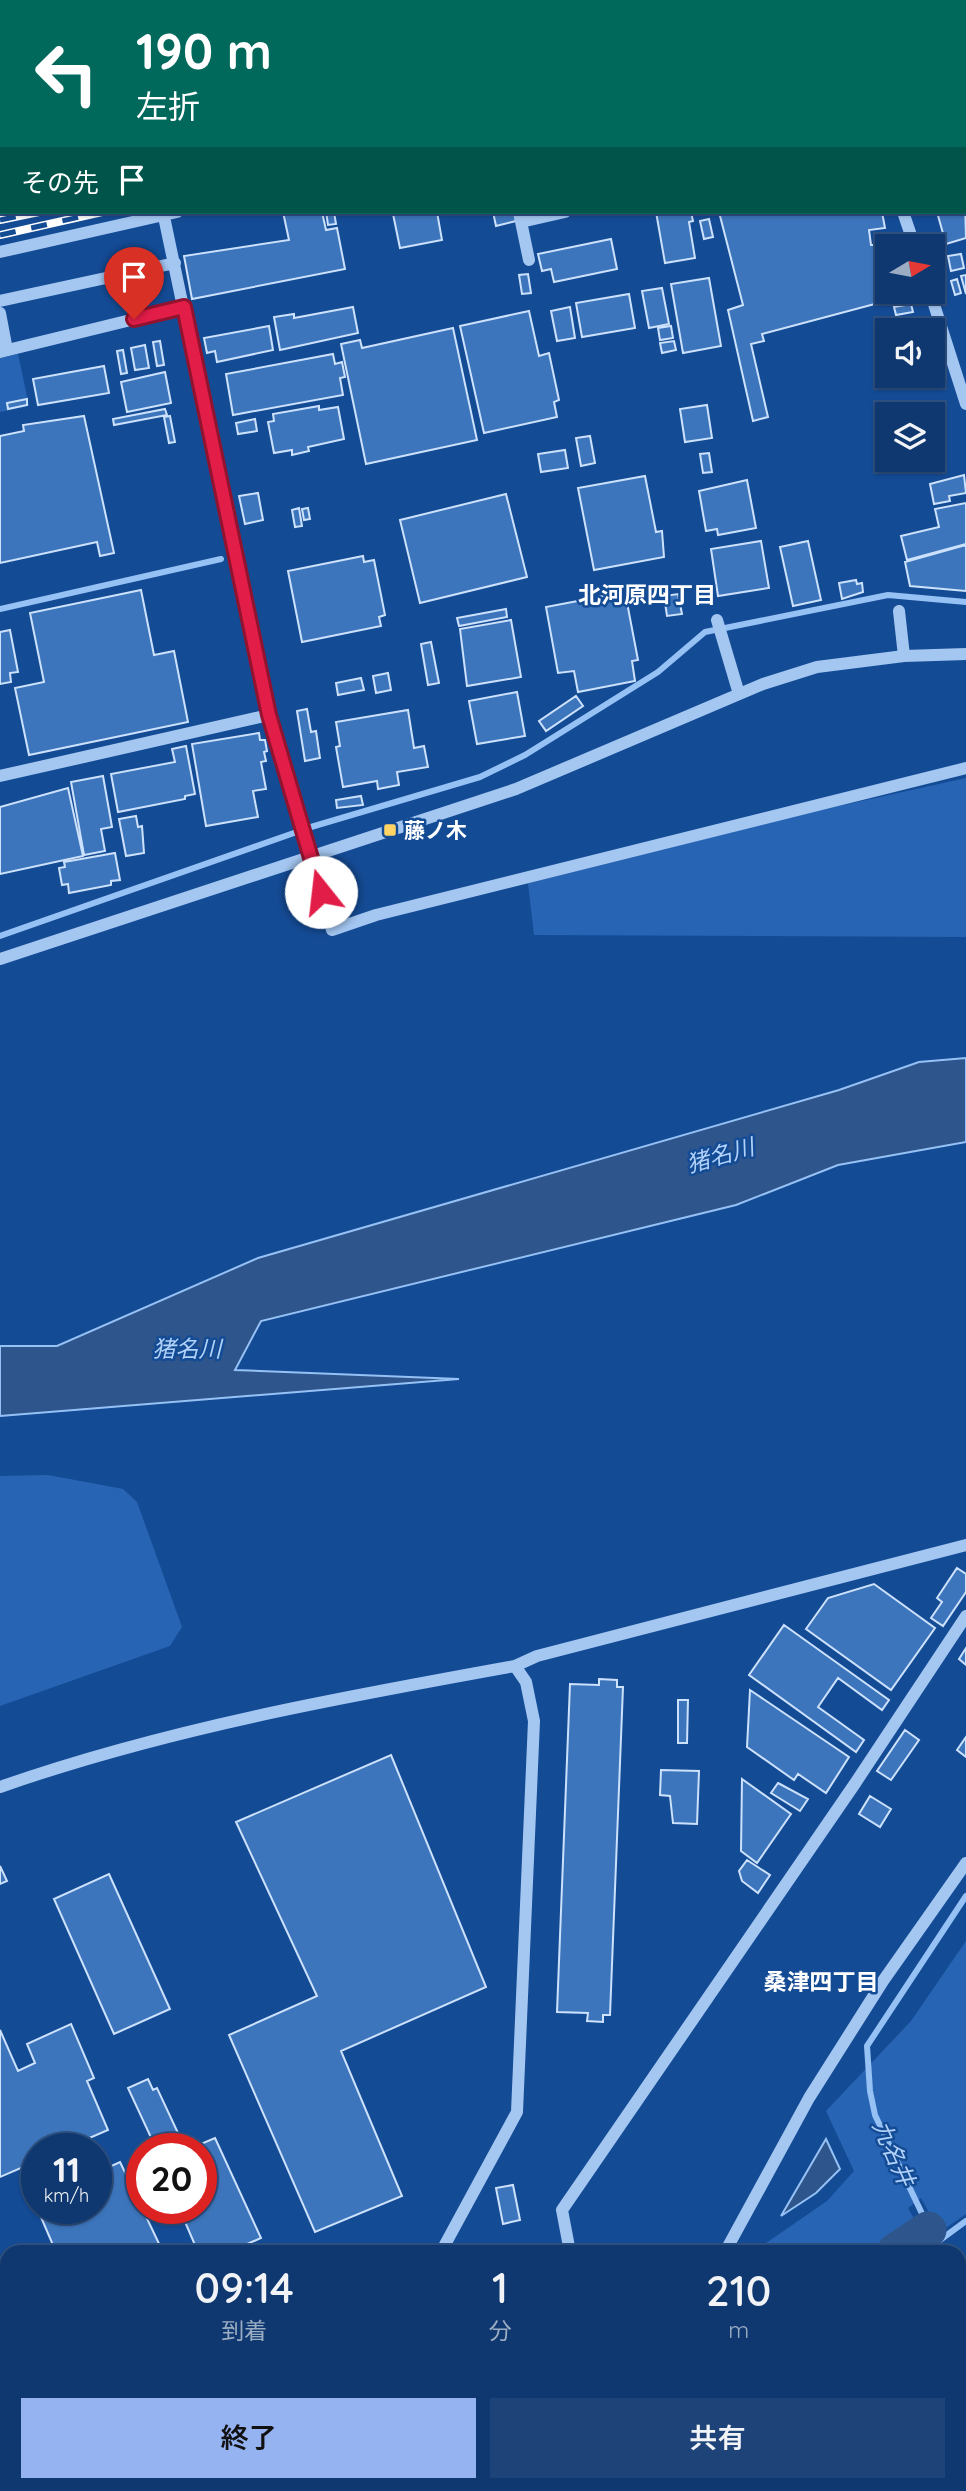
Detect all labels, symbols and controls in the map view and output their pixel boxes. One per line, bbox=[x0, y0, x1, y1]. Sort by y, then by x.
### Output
text: 190 m bbox=[136, 20, 272, 81]
icon: left bbox=[21, 28, 112, 119]
text: 左折 bbox=[136, 86, 200, 126]
icon: arrive bbox=[113, 161, 151, 199]
text: その先 bbox=[21, 166, 99, 199]
north arrow bbox=[875, 234, 945, 304]
map controls bbox=[875, 234, 945, 472]
pin bbox=[104, 247, 164, 319]
icon: arrive bbox=[115, 258, 153, 296]
button: sound bbox=[875, 318, 945, 388]
button: layers bbox=[875, 402, 945, 472]
district label: 北河原四丁目 bbox=[578, 580, 716, 609]
place label: 藤ノ木 bbox=[404, 817, 467, 843]
marker: 藤ノ木 bbox=[382, 822, 398, 838]
position arrow bbox=[284, 855, 358, 929]
water label: 猪名川 bbox=[683, 1131, 760, 1178]
water label: 猪名川 bbox=[153, 1334, 225, 1363]
district label: 桑津四丁目 bbox=[764, 1967, 879, 1996]
water label: 九名井 bbox=[867, 2116, 922, 2192]
speed limit sign: 20 bbox=[126, 2133, 217, 2224]
text: 11 bbox=[53, 2147, 80, 2191]
text: km/h bbox=[44, 2184, 89, 2207]
text: 09:14 bbox=[195, 2261, 294, 2314]
text: 1 bbox=[492, 2261, 508, 2314]
text: 210 bbox=[706, 2264, 771, 2317]
text: m bbox=[728, 2315, 749, 2344]
text: 到着 bbox=[221, 2316, 267, 2345]
text: 分 bbox=[488, 2316, 511, 2345]
button: 終了 bbox=[21, 2398, 476, 2478]
button: 共有 bbox=[490, 2398, 945, 2478]

